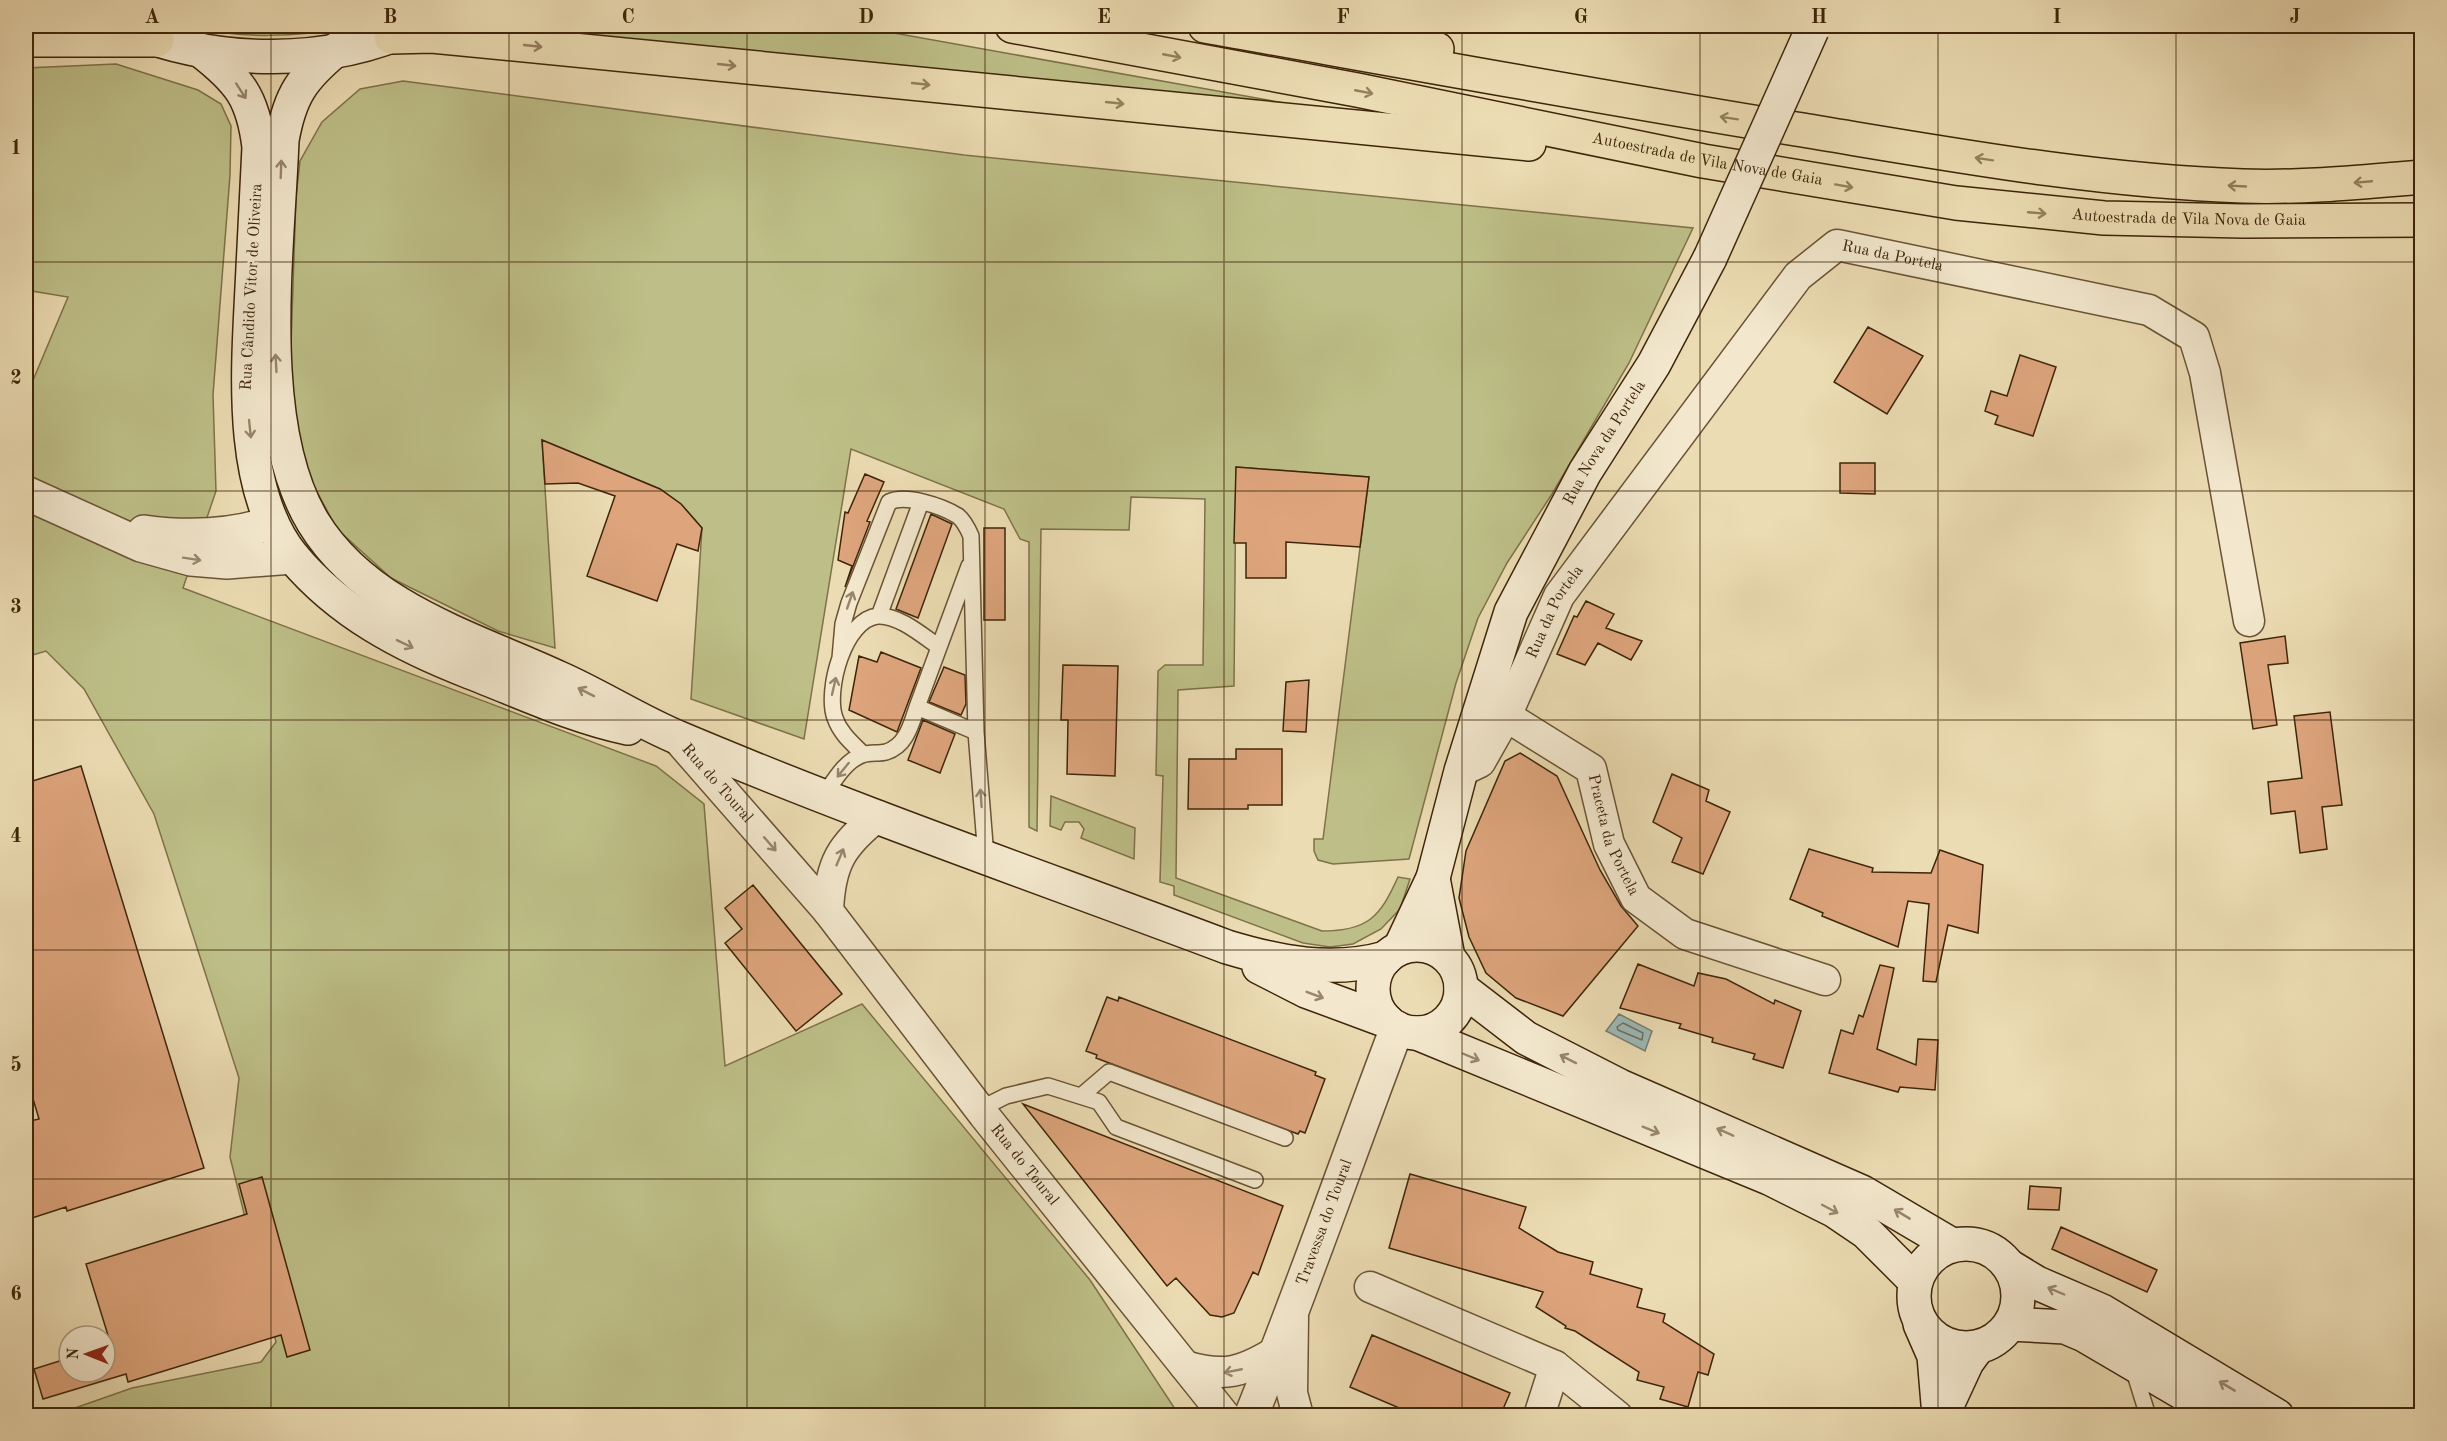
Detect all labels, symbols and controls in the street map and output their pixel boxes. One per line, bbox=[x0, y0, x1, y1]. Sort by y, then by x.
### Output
text: A bbox=[144, 8, 160, 28]
text: B bbox=[383, 8, 397, 28]
text: C bbox=[621, 8, 635, 28]
text: D bbox=[858, 8, 874, 28]
text: E bbox=[1097, 8, 1111, 28]
text: F bbox=[1336, 8, 1350, 28]
text: G bbox=[1574, 8, 1588, 28]
text: H bbox=[1811, 8, 1827, 28]
text: I bbox=[2053, 8, 2061, 28]
text: J bbox=[2290, 8, 2301, 28]
one-way arrow bbox=[522, 41, 542, 52]
one-way arrow bbox=[1162, 51, 1182, 62]
one-way arrow bbox=[716, 60, 736, 71]
one-way arrow bbox=[910, 79, 930, 90]
one-way arrow bbox=[236, 82, 248, 99]
one-way arrow bbox=[1354, 87, 1373, 98]
one-way arrow bbox=[1104, 98, 1124, 109]
one-way arrow bbox=[1720, 113, 1740, 124]
street label: Autoestrada de Vila Nova de Gaia bbox=[1590, 130, 1824, 189]
text: 1 bbox=[10, 139, 22, 159]
one-way arrow bbox=[1975, 153, 1995, 164]
one-way arrow bbox=[275, 159, 287, 179]
one-way arrow bbox=[2354, 177, 2374, 188]
one-way arrow bbox=[2227, 180, 2247, 191]
one-way arrow bbox=[1833, 181, 1853, 192]
street label: Rua Cândido Vitor de Oliveira bbox=[239, 183, 265, 391]
street label: Autoestrada de Vila Nova de Gaia bbox=[2071, 207, 2306, 229]
one-way arrow bbox=[2026, 208, 2046, 219]
street label: Rua da Portela bbox=[1841, 238, 1945, 275]
one-way arrow bbox=[271, 354, 282, 374]
text: 2 bbox=[10, 369, 22, 389]
street label: Rua Nova da Portela bbox=[1561, 378, 1649, 508]
one-way arrow bbox=[245, 418, 256, 438]
one-way arrow bbox=[182, 553, 201, 564]
street label: Rua da Portela bbox=[1524, 563, 1587, 661]
one-way arrow bbox=[845, 591, 856, 610]
text: 3 bbox=[10, 598, 22, 618]
one-way arrow bbox=[395, 638, 413, 650]
one-way arrow bbox=[828, 676, 840, 695]
one-way arrow bbox=[578, 685, 596, 697]
street label: Rua do Toural bbox=[678, 741, 755, 826]
one-way arrow bbox=[836, 762, 849, 778]
street label: Praceta da Portela bbox=[1585, 773, 1642, 898]
one-way arrow bbox=[975, 789, 986, 809]
text: 4 bbox=[10, 827, 22, 847]
one-way arrow bbox=[762, 836, 776, 852]
one-way arrow bbox=[835, 848, 846, 866]
one-way arrow bbox=[1305, 990, 1324, 1001]
one-way arrow bbox=[1461, 1052, 1480, 1063]
one-way arrow bbox=[1559, 1053, 1577, 1065]
text: 5 bbox=[10, 1055, 22, 1076]
street label: Rua do Toural bbox=[987, 1122, 1061, 1209]
one-way arrow bbox=[1642, 1125, 1660, 1136]
one-way arrow bbox=[1717, 1126, 1735, 1137]
street label: Travessa do Toural bbox=[1294, 1157, 1355, 1288]
one-way arrow bbox=[1821, 1203, 1838, 1215]
one-way arrow bbox=[1894, 1207, 1911, 1219]
text: 6 bbox=[10, 1285, 22, 1305]
one-way arrow bbox=[2048, 1285, 2066, 1296]
north arrow bbox=[57, 1324, 117, 1384]
text: N bbox=[66, 1347, 82, 1360]
one-way arrow bbox=[1224, 1366, 1243, 1377]
one-way arrow bbox=[2219, 1379, 2236, 1391]

